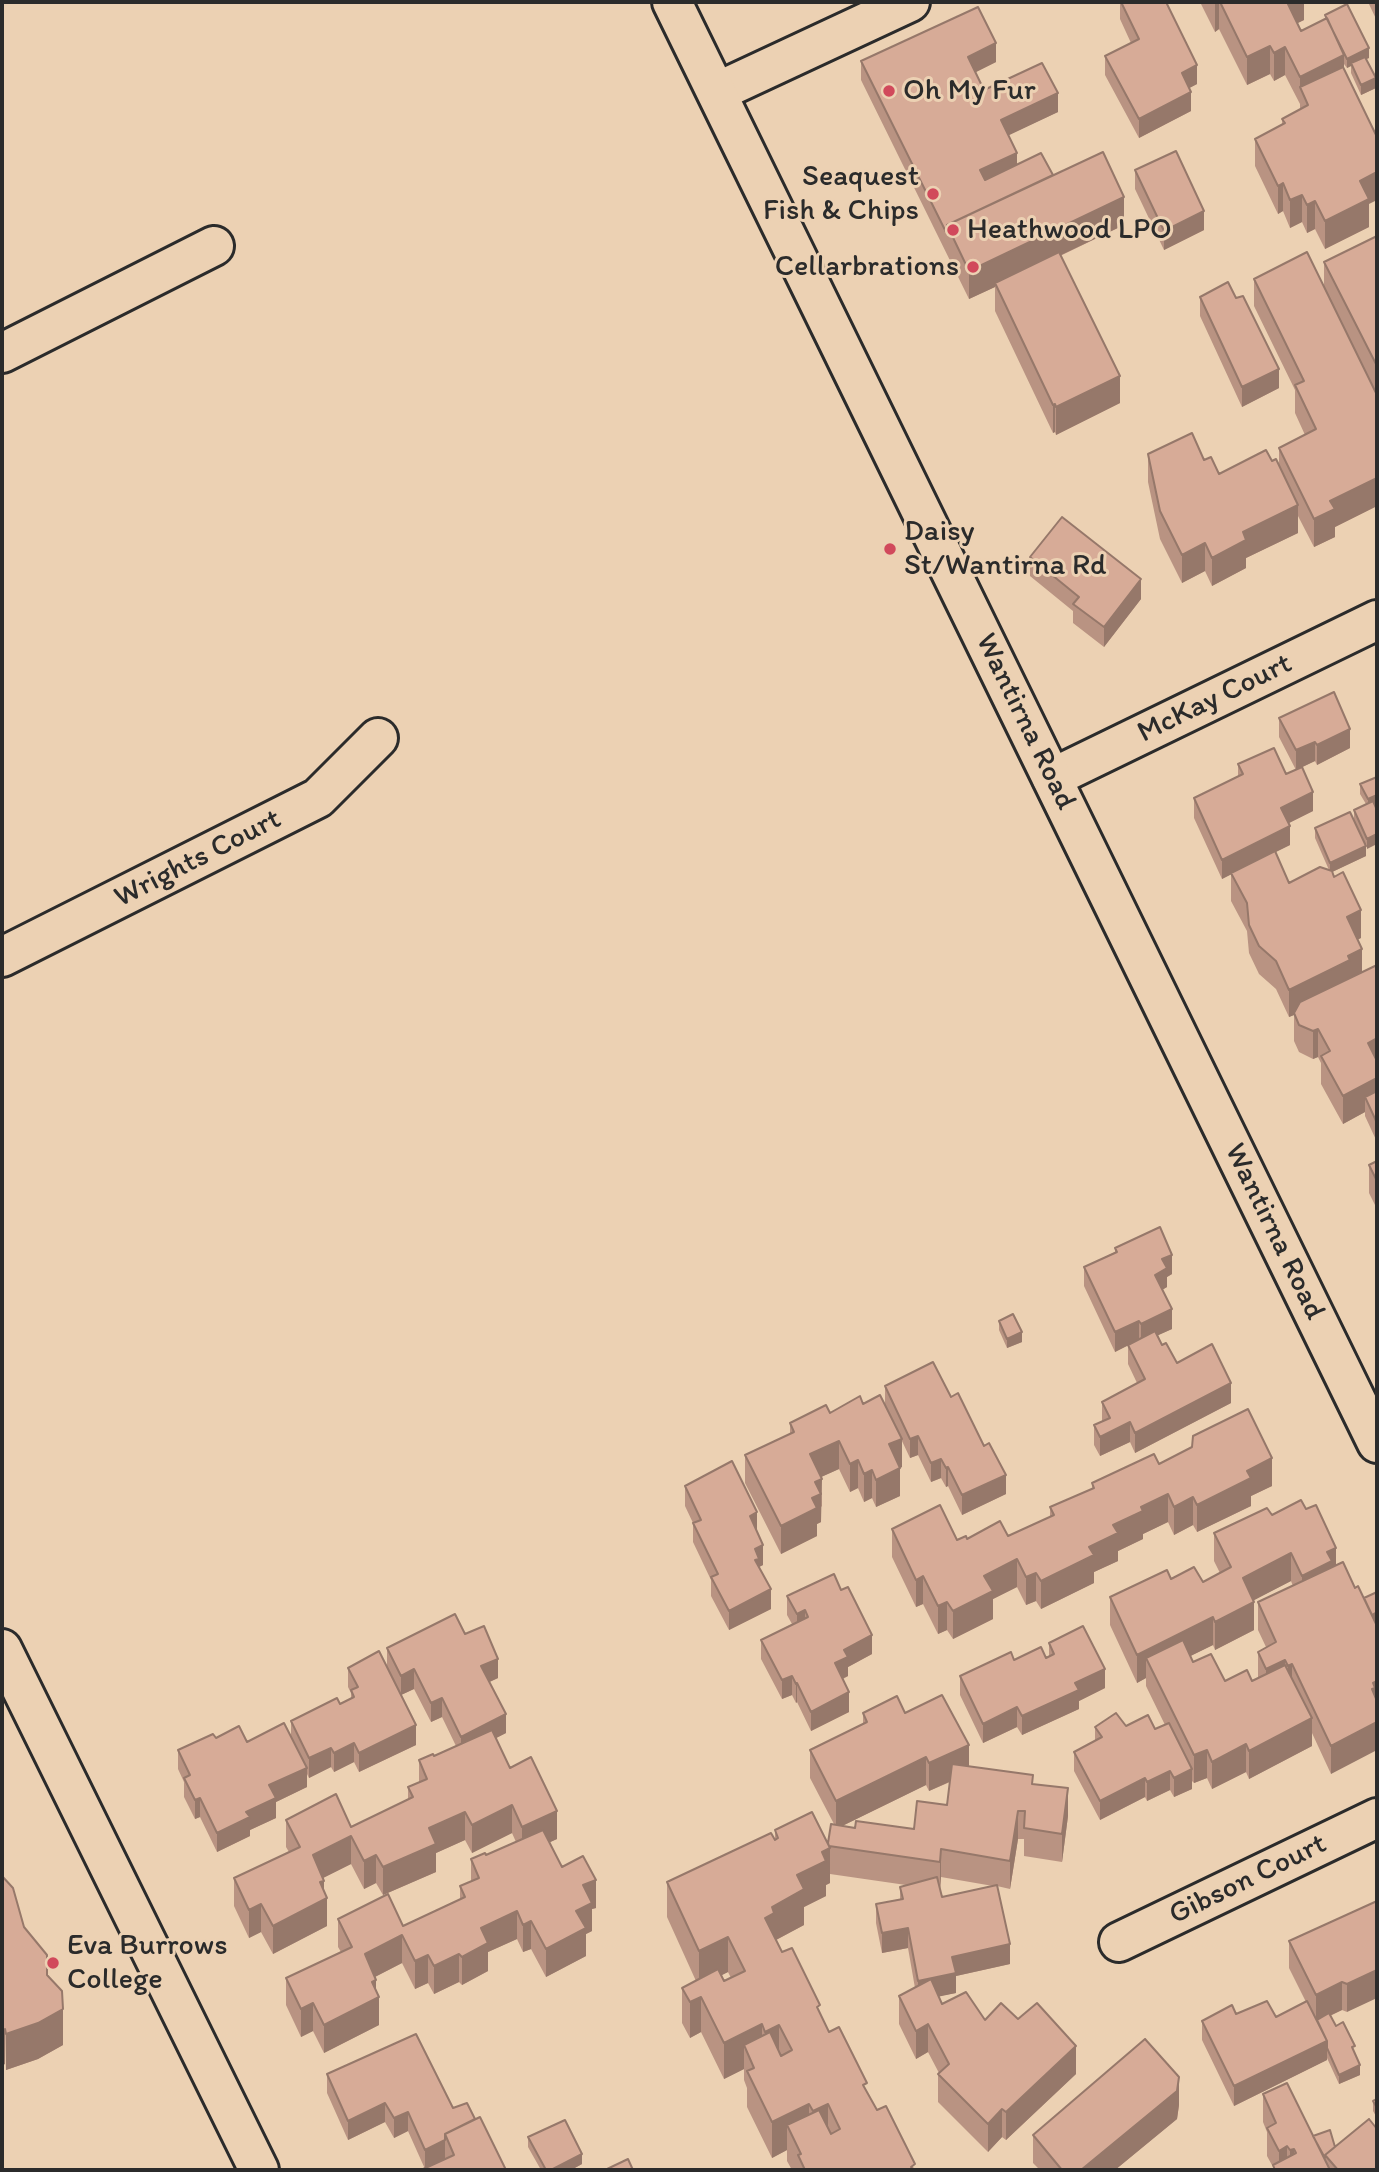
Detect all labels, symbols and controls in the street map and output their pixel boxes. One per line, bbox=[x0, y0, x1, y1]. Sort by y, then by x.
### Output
place label: Oh My Fur bbox=[903, 73, 1036, 109]
marker: Oh My Fur bbox=[881, 83, 897, 99]
place label: Seaquest Fish & Chips bbox=[763, 159, 919, 230]
marker: Seaquest Fish & Chips bbox=[925, 186, 941, 202]
place label: Heathwood LPO bbox=[967, 212, 1172, 248]
marker: Heathwood LPO bbox=[945, 222, 961, 238]
place label: Cellarbrations bbox=[775, 249, 959, 285]
marker: Cellarbrations bbox=[965, 259, 981, 275]
place label: Daisy St/Wantirna Rd bbox=[904, 514, 1106, 584]
marker: Daisy St/Wantirna Rd bbox=[882, 541, 898, 557]
street label: Wantirna Road bbox=[967, 628, 1083, 816]
street label: McKay Court bbox=[1132, 646, 1298, 752]
street label: Wrights Court bbox=[109, 802, 287, 916]
street label: Wantirna Road bbox=[1216, 1138, 1332, 1326]
street label: Gibson Court bbox=[1163, 1826, 1333, 1934]
place label: Eva Burrows College bbox=[67, 1928, 228, 1998]
marker: Eva Burrows College bbox=[45, 1955, 61, 1971]

